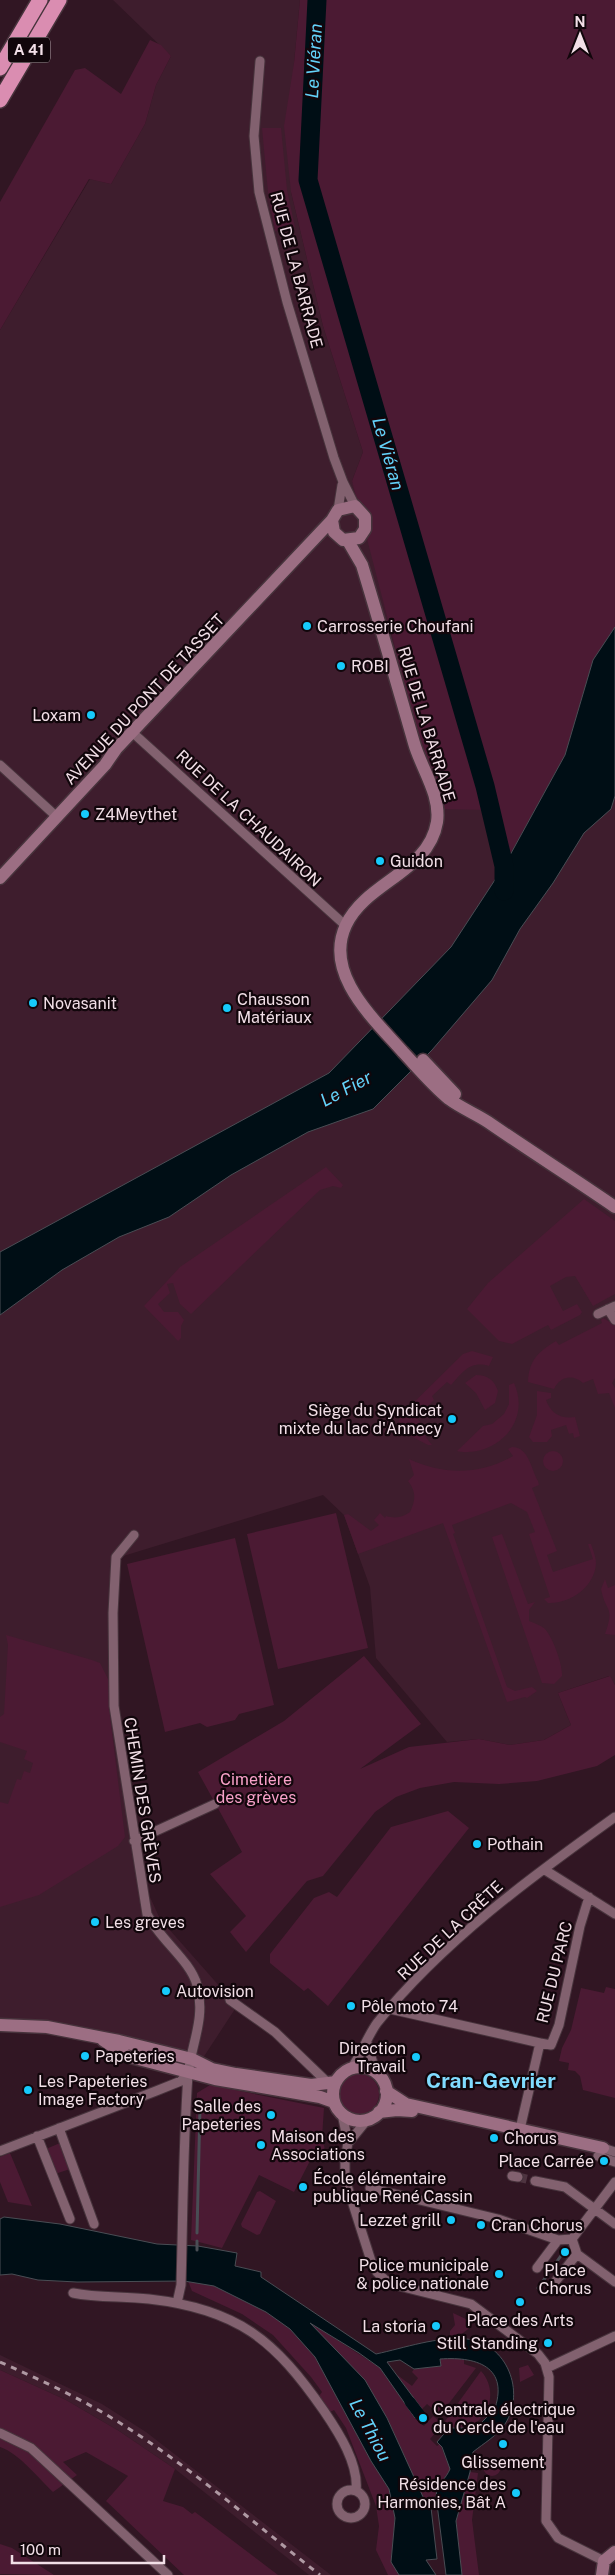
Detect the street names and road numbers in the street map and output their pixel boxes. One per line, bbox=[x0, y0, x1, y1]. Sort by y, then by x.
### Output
road number: A 41 bbox=[8, 38, 50, 62]
street label: RUE DE LA BARRADE bbox=[266, 190, 327, 350]
street label: AVENUE DU PONT DE TASSET bbox=[60, 610, 229, 789]
street label: RUE DE LA BARRADE bbox=[394, 644, 459, 804]
street label: RUE DE LA CHAUDAIRON bbox=[172, 746, 325, 891]
street label: CHEMIN DES GRÈVES bbox=[120, 1716, 166, 1884]
street label: RUE DE LA CRÊTE bbox=[393, 1876, 507, 1984]
street label: RUE DU PARC bbox=[533, 1919, 576, 2025]

